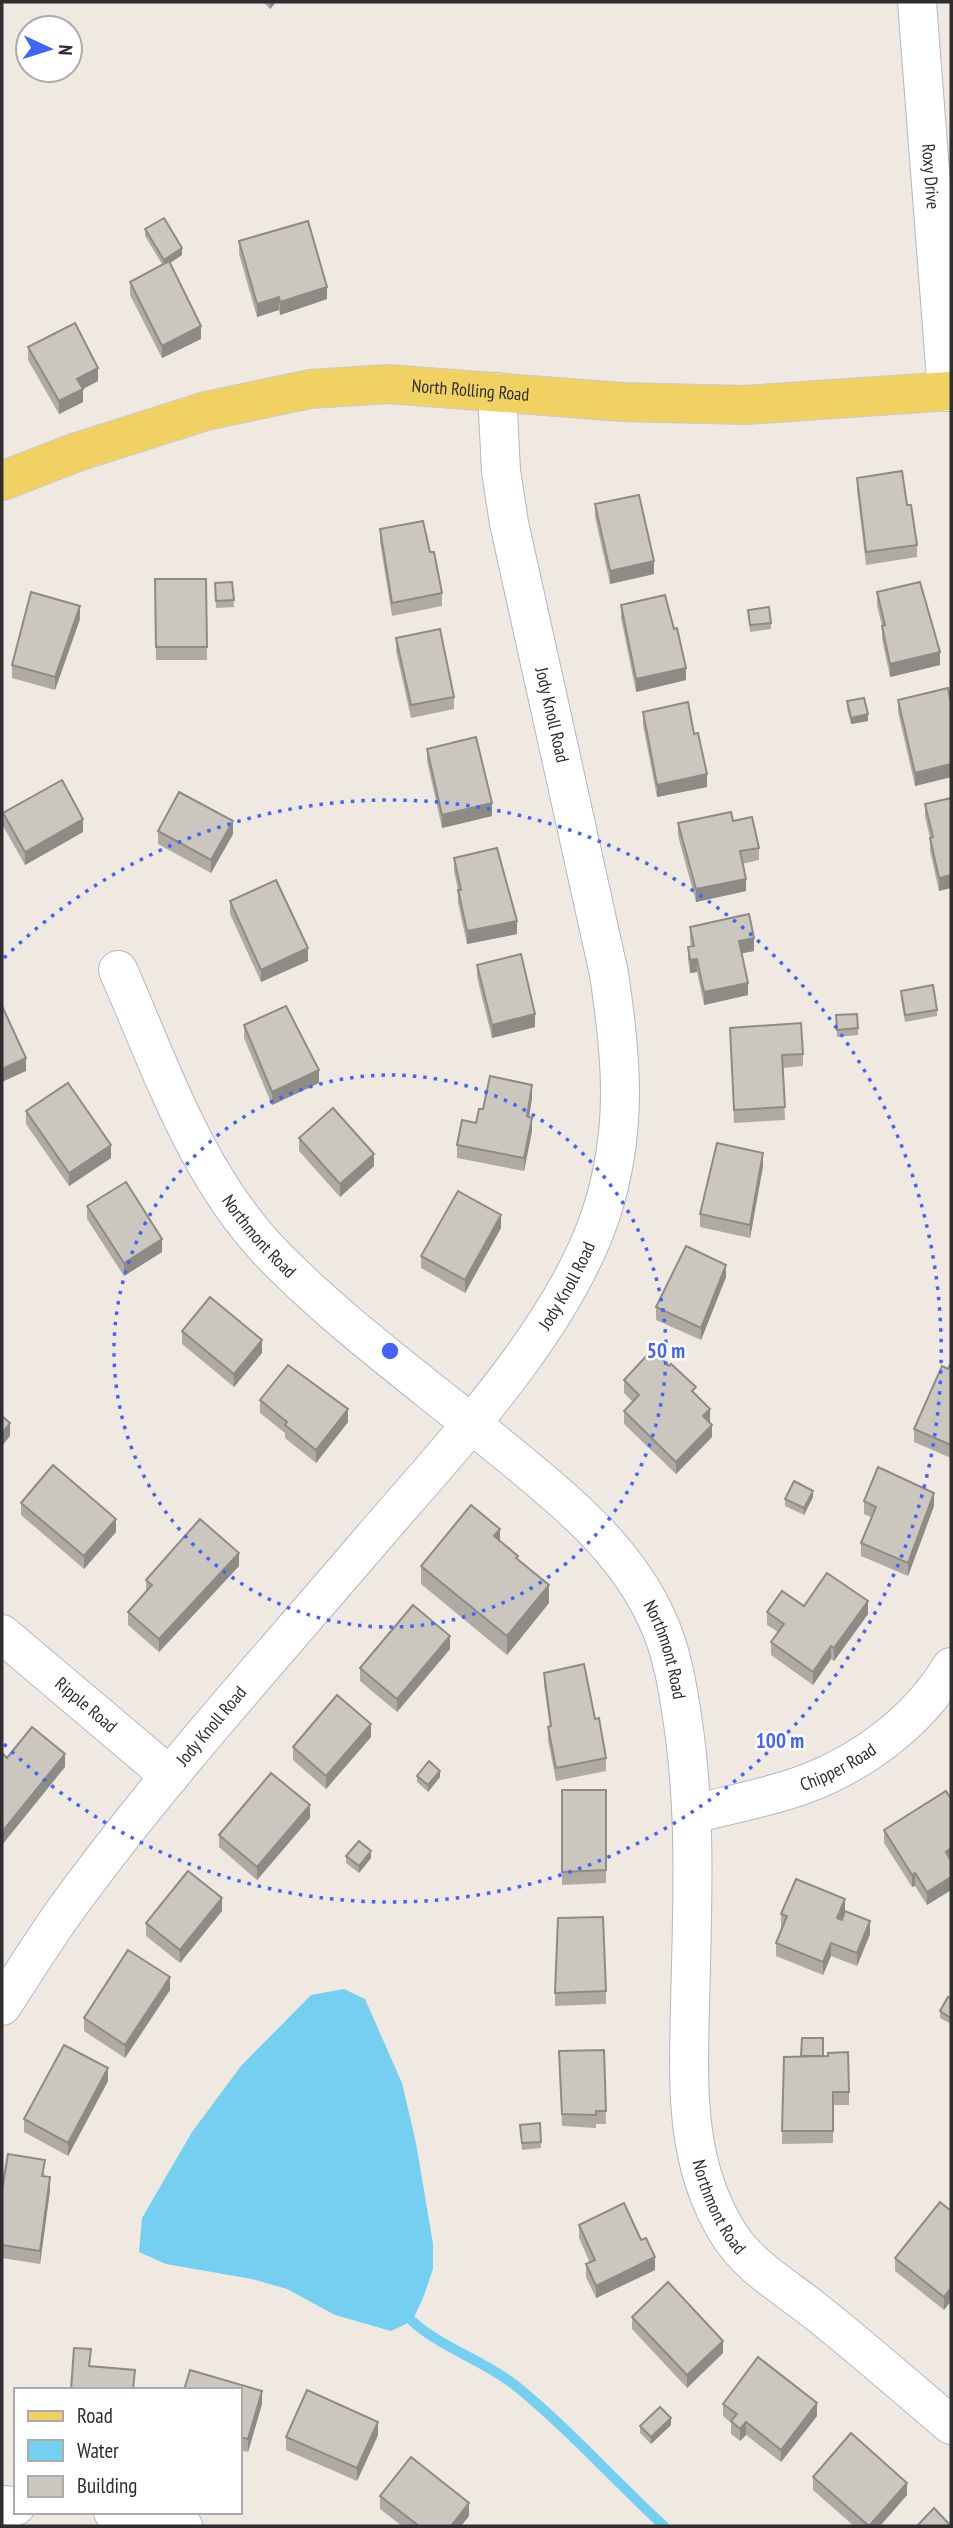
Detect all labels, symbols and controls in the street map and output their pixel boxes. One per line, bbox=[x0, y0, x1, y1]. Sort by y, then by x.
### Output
north arrow bbox=[14, 14, 84, 84]
text: N bbox=[54, 44, 78, 56]
street label: Roxy Drive bbox=[917, 143, 945, 210]
street label: North Rolling Road bbox=[411, 374, 530, 406]
street label: Jody Knoll Road bbox=[530, 664, 575, 765]
street label: Northmont Road bbox=[217, 1190, 301, 1283]
street label: Jody Knoll Road bbox=[533, 1238, 600, 1335]
text: 50 m bbox=[647, 1337, 685, 1364]
centre of rings bbox=[378, 1339, 402, 1363]
street label: Northmont Road bbox=[639, 1596, 691, 1701]
street label: Ripple Road bbox=[50, 1672, 122, 1737]
street label: Jody Knoll Road bbox=[170, 1681, 251, 1771]
text: 100 m bbox=[756, 1727, 804, 1754]
street label: Chipper Road bbox=[797, 1738, 880, 1796]
street label: Northmont Road bbox=[688, 2157, 751, 2259]
legend bbox=[14, 2388, 242, 2514]
text: Road bbox=[77, 2402, 113, 2429]
text: Water bbox=[77, 2437, 119, 2464]
text: Building bbox=[77, 2472, 137, 2499]

